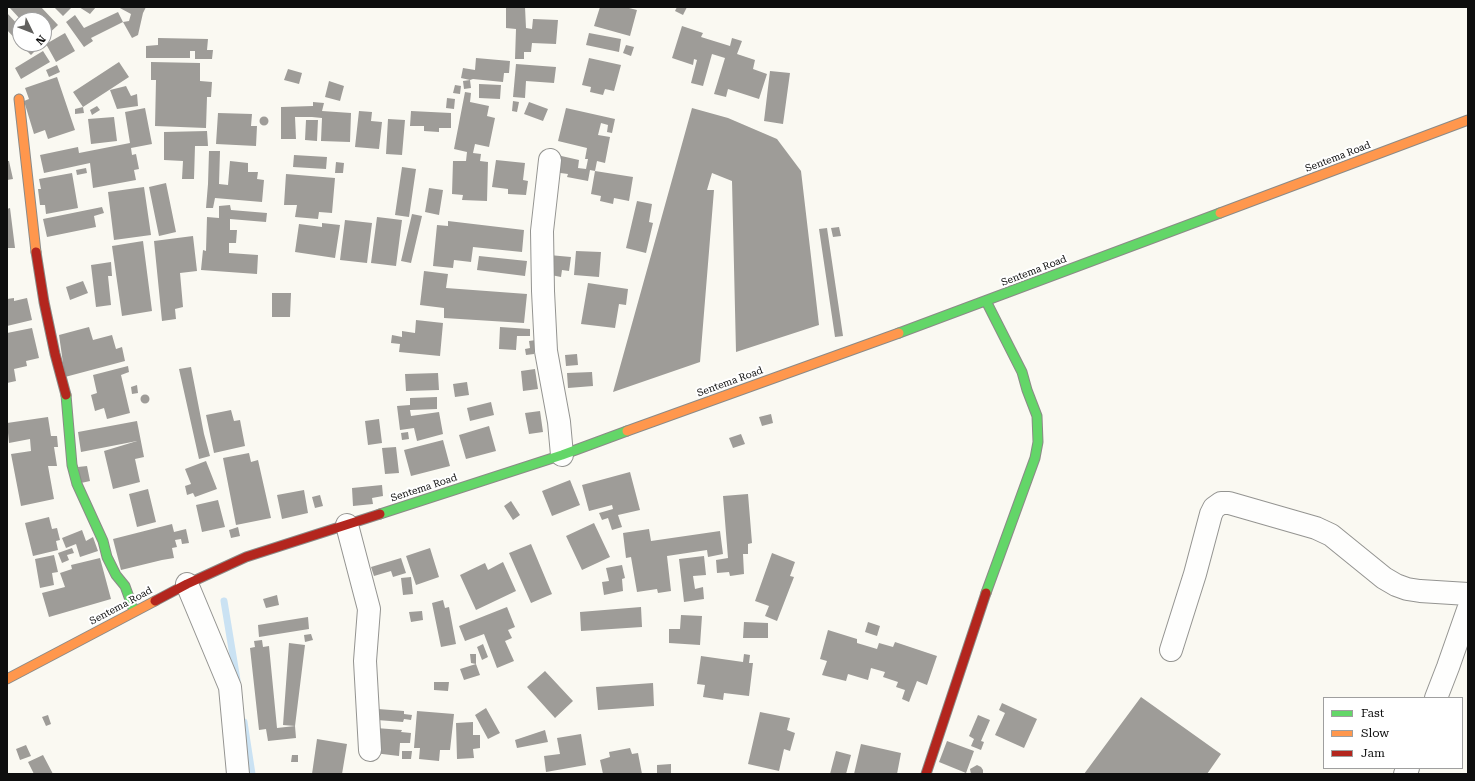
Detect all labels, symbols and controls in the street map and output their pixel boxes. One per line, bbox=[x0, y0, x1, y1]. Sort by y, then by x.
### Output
north arrow bbox=[12, 12, 52, 52]
text: N bbox=[33, 32, 48, 47]
street label: Sentema Road bbox=[1304, 139, 1372, 175]
street label: Sentema Road bbox=[1000, 253, 1068, 289]
street label: Sentema Road bbox=[695, 365, 765, 399]
street label: Sentema Road bbox=[389, 472, 459, 504]
street label: Sentema Road bbox=[88, 584, 154, 628]
legend bbox=[1323, 697, 1463, 769]
text: Fast bbox=[1361, 706, 1384, 720]
text: Slow bbox=[1361, 726, 1389, 740]
text: Jam bbox=[1361, 746, 1385, 760]

